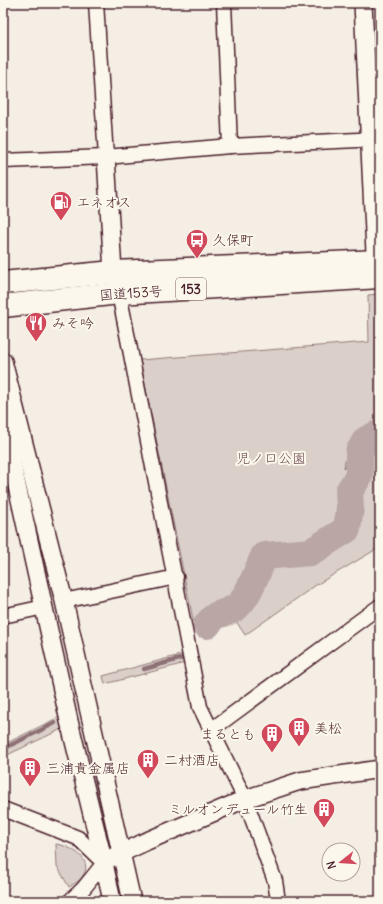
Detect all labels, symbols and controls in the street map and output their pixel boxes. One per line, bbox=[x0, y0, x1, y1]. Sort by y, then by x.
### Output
fuel station icon: エネオス bbox=[48, 189, 74, 222]
place label: エネオス bbox=[76, 193, 131, 211]
bus stop icon: 久保町 bbox=[184, 227, 210, 260]
place label: 久保町 bbox=[212, 231, 254, 249]
road number: 153 bbox=[176, 278, 206, 300]
street label: 国道153号 bbox=[99, 282, 163, 304]
restaurant icon: みそ吟 bbox=[23, 310, 49, 343]
place label: みそ吟 bbox=[52, 314, 94, 332]
park label: 児ノ口公園 bbox=[236, 449, 306, 467]
building icon: 美松 bbox=[286, 715, 312, 748]
place label: 美松 bbox=[314, 719, 342, 737]
building icon: まるとも bbox=[259, 721, 285, 754]
place label: まるとも bbox=[200, 725, 256, 743]
building icon: 二村酒店 bbox=[135, 747, 161, 780]
place label: 二村酒店 bbox=[164, 751, 220, 769]
building icon: 三浦貴金属店 bbox=[17, 755, 43, 788]
place label: 三浦貴金属店 bbox=[46, 759, 130, 777]
building icon: ミルオンデュール竹生 bbox=[311, 796, 337, 829]
place label: ミルオンデュール竹生 bbox=[168, 800, 308, 818]
north arrow bbox=[321, 842, 361, 882]
text: N bbox=[324, 859, 339, 871]

